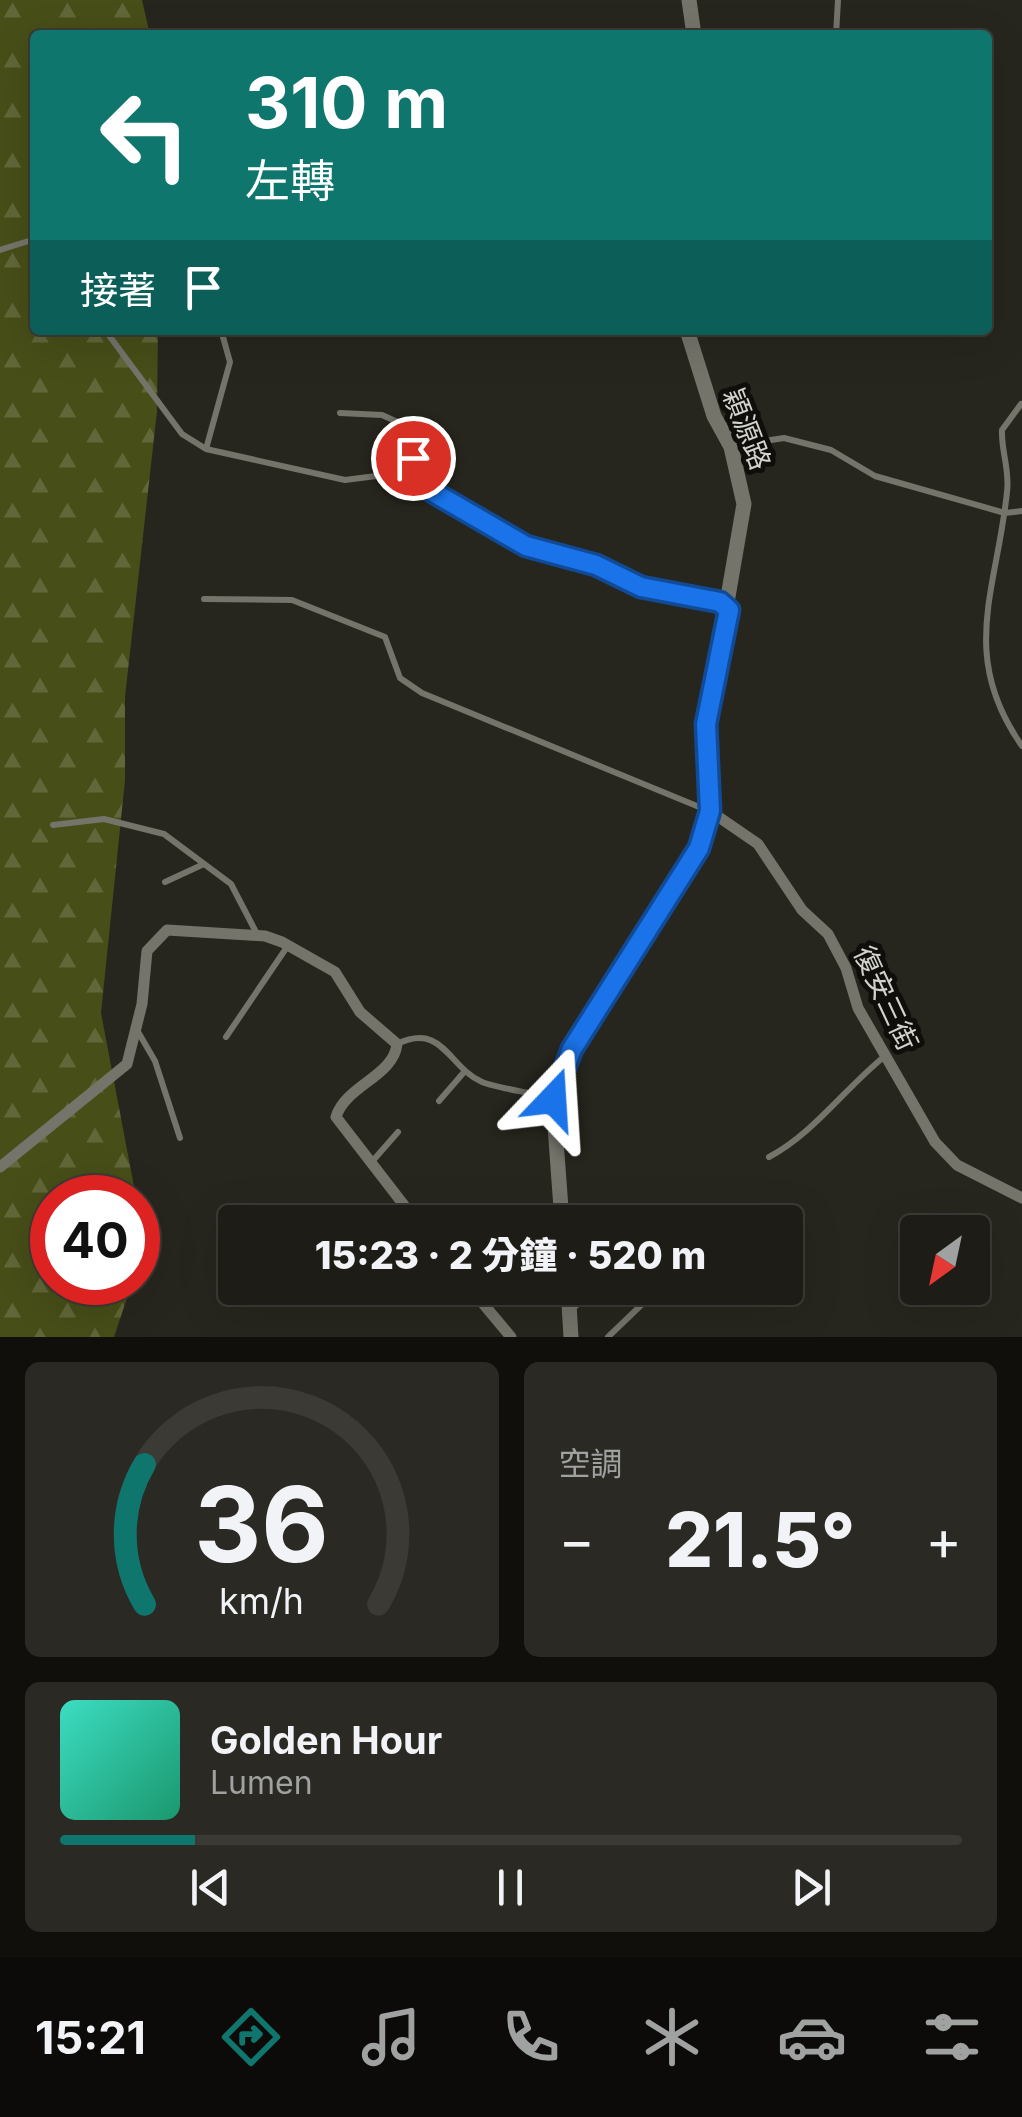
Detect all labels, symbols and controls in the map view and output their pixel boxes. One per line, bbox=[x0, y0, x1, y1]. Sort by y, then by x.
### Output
text: 310 m bbox=[245, 60, 448, 145]
icon: left bbox=[80, 70, 210, 200]
text: 左轉 bbox=[245, 153, 335, 208]
icon: arrive bbox=[176, 260, 231, 315]
text: 接著 bbox=[80, 267, 156, 313]
street label: 穎源路 bbox=[716, 384, 778, 474]
pin bbox=[371, 416, 456, 501]
icon: arrive bbox=[386, 431, 441, 486]
street label: 復安三街 bbox=[847, 940, 925, 1056]
position arrow bbox=[501, 1047, 605, 1151]
speed limit sign: 40 bbox=[30, 1175, 160, 1305]
north arrow bbox=[900, 1215, 990, 1305]
map controls bbox=[900, 1215, 990, 1305]
text: 15:23 · 2 分鐘 · 520 m bbox=[315, 1232, 706, 1278]
text: 空調 bbox=[559, 1444, 623, 1483]
text: 36 bbox=[194, 1461, 329, 1587]
text: 21.5° bbox=[665, 1494, 855, 1585]
text: − bbox=[559, 1507, 595, 1573]
text: + bbox=[926, 1507, 962, 1573]
text: km/h bbox=[219, 1579, 304, 1623]
text: Golden Hour bbox=[210, 1717, 442, 1763]
text: Lumen bbox=[210, 1763, 313, 1802]
icon: previous bbox=[183, 1860, 238, 1915]
icon: pause bbox=[483, 1860, 538, 1915]
icon: next bbox=[784, 1860, 839, 1915]
icon: directions bbox=[216, 2002, 286, 2072]
icon: music bbox=[356, 2002, 426, 2072]
icon: phone bbox=[496, 2002, 566, 2072]
icon: climate bbox=[637, 2002, 707, 2072]
icon: car bbox=[777, 2002, 847, 2072]
icon: filters bbox=[917, 2002, 987, 2072]
text: 15:21 bbox=[35, 2010, 146, 2065]

